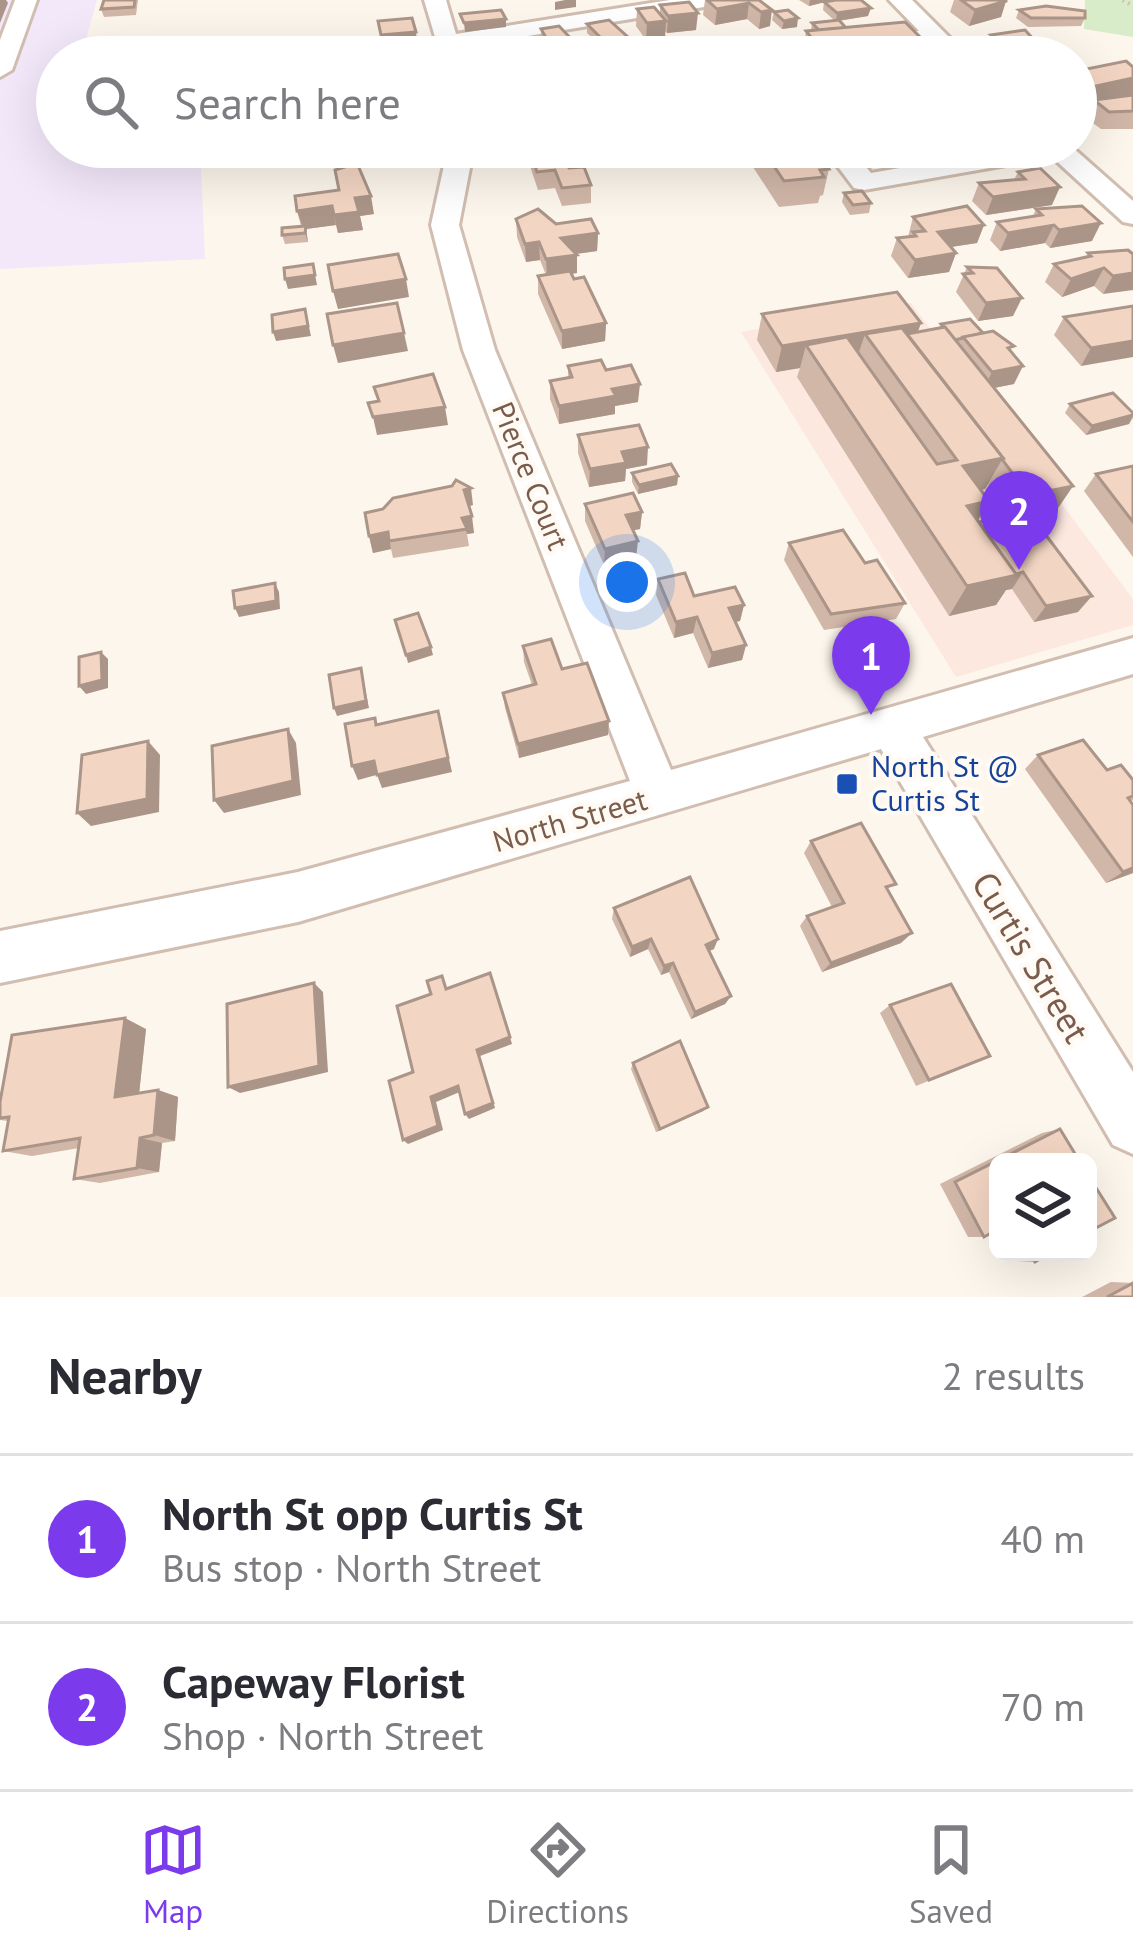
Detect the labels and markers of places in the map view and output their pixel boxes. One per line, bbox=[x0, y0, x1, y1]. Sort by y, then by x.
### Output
pin: 2 bbox=[980, 471, 1058, 570]
pin: 1 bbox=[832, 616, 910, 715]
place label: North St @ Curtis St bbox=[871, 746, 1019, 819]
marker: North St @ Curtis St bbox=[834, 771, 860, 797]

